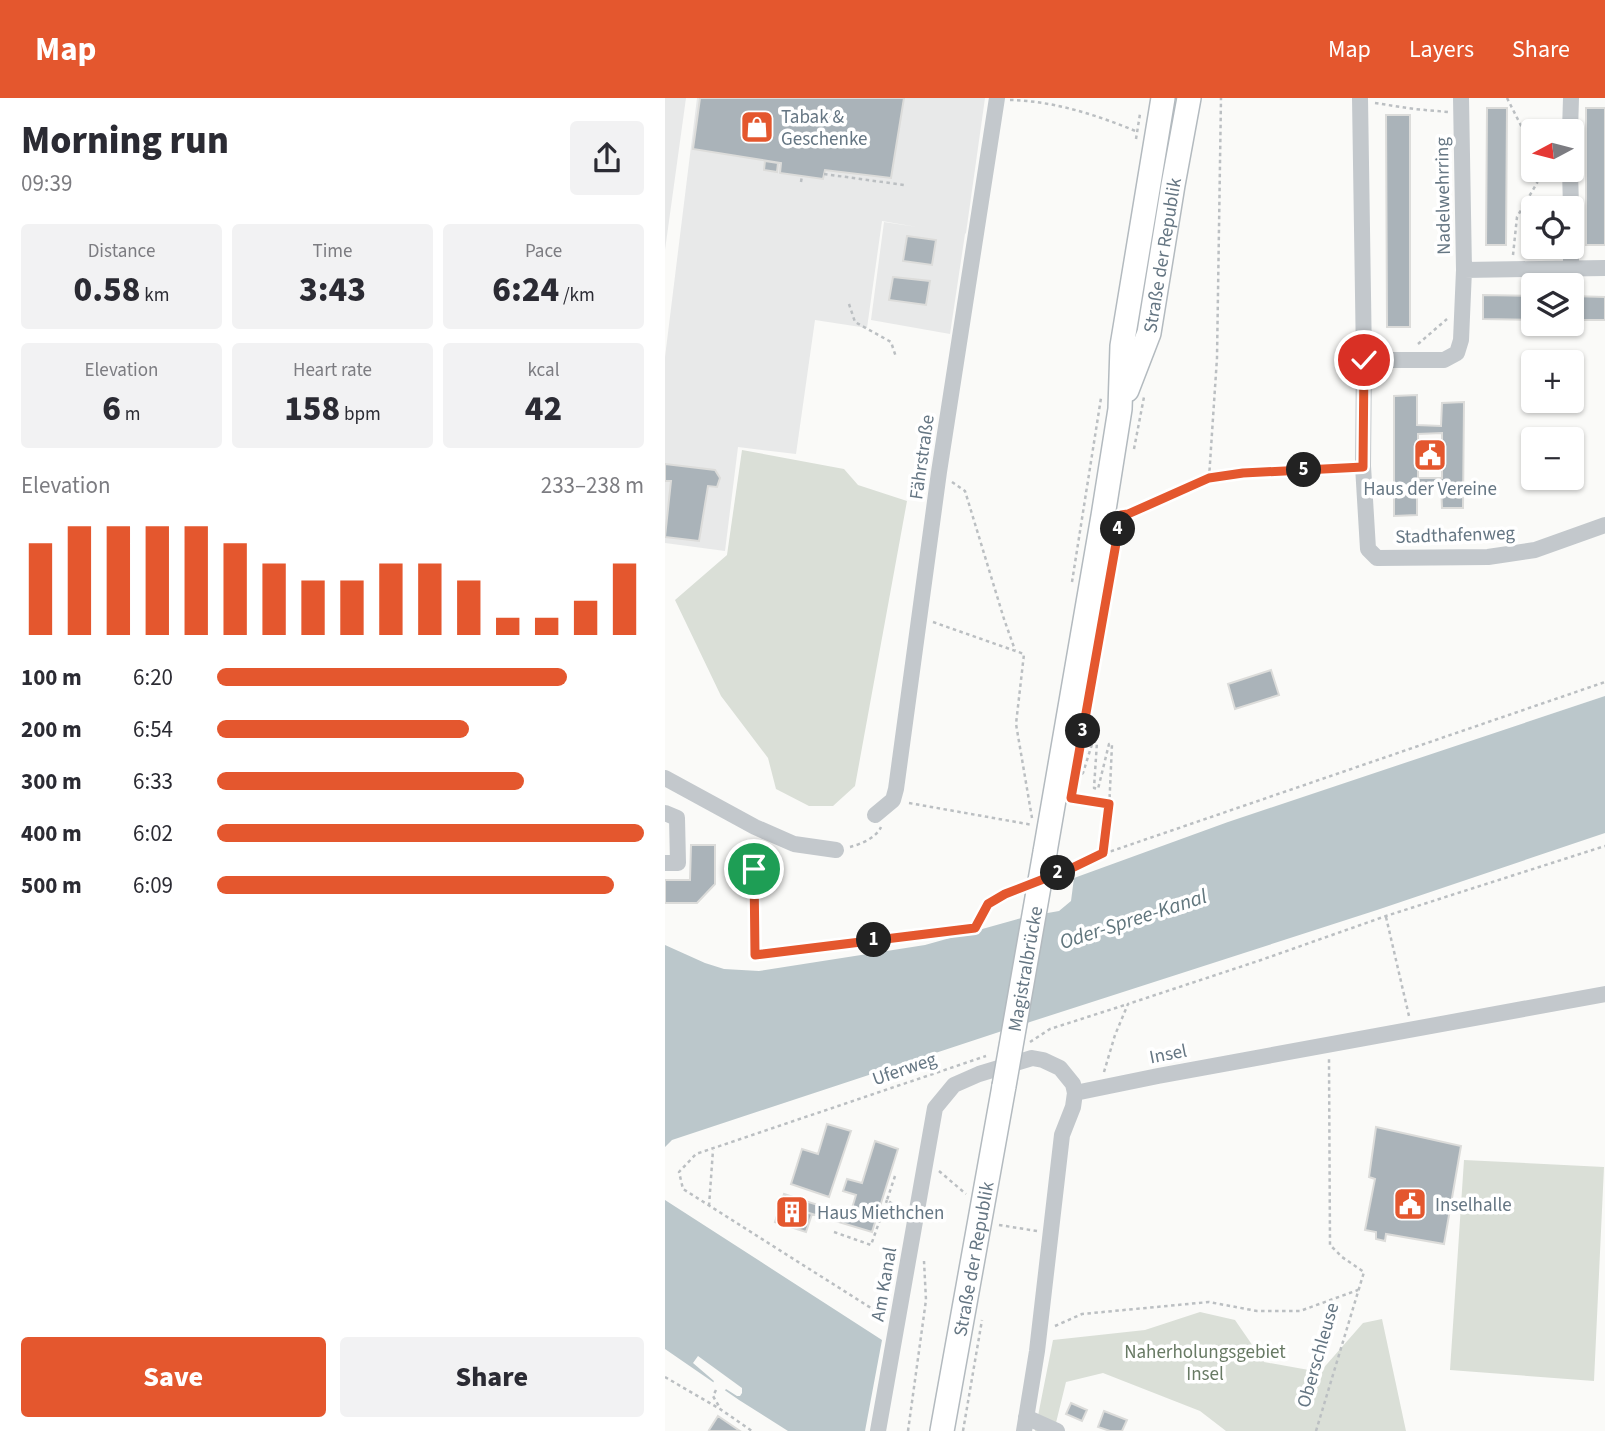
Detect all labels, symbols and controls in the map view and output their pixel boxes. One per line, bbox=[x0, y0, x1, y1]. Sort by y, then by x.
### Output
text: Map bbox=[35, 26, 96, 73]
text: Map bbox=[1328, 32, 1371, 67]
text: Layers bbox=[1409, 32, 1474, 67]
text: Share bbox=[1512, 32, 1570, 67]
place label: Tabak & Geschenke bbox=[781, 104, 867, 153]
shop icon: Tabak & Geschenke bbox=[738, 108, 776, 146]
text: Morning run bbox=[21, 114, 229, 168]
north arrow bbox=[1521, 119, 1584, 182]
map controls bbox=[1521, 119, 1584, 490]
button: share bbox=[570, 121, 644, 195]
street label: Nadelwehrring bbox=[1429, 136, 1458, 255]
text: 09:39 bbox=[21, 167, 72, 200]
street label: Straße der Republik bbox=[1137, 175, 1189, 335]
button: locate bbox=[1521, 196, 1584, 259]
text: Distance bbox=[88, 238, 155, 265]
text: Time bbox=[312, 238, 353, 265]
text: Pace bbox=[525, 238, 562, 265]
text: 0.58 bbox=[74, 265, 140, 315]
text: 3:43 bbox=[299, 265, 366, 315]
text: 6:24 bbox=[492, 265, 559, 315]
button: layers bbox=[1521, 273, 1584, 336]
text: km bbox=[140, 282, 169, 309]
text: /km bbox=[559, 282, 595, 309]
pin bbox=[1334, 330, 1394, 390]
icon: check bbox=[1345, 341, 1383, 379]
button: + bbox=[1521, 350, 1584, 413]
text: Elevation bbox=[85, 357, 158, 384]
text: Heart rate bbox=[293, 357, 372, 384]
text: kcal bbox=[528, 357, 559, 384]
text: 6 bbox=[102, 384, 121, 434]
text: 158 bbox=[284, 384, 340, 434]
text: 42 bbox=[525, 384, 562, 434]
text: m bbox=[121, 401, 141, 428]
text: bpm bbox=[340, 401, 381, 428]
street label: Fährstraße bbox=[903, 413, 942, 501]
button: − bbox=[1521, 427, 1584, 490]
public building icon: Haus der Vereine bbox=[1411, 436, 1449, 474]
pin: 5 bbox=[1287, 452, 1321, 488]
text: 5 bbox=[1298, 456, 1309, 483]
text: Elevation bbox=[21, 469, 111, 502]
text: 233–238 m bbox=[541, 469, 644, 502]
place label: Haus der Vereine bbox=[1363, 476, 1497, 503]
pin: 4 bbox=[1100, 512, 1135, 546]
text: 4 bbox=[1112, 515, 1123, 542]
street label: Stadthafenweg bbox=[1395, 520, 1516, 551]
text: 100 m bbox=[21, 661, 82, 694]
text: 6:20 bbox=[133, 661, 173, 694]
text: 200 m bbox=[21, 713, 82, 746]
text: 6:54 bbox=[133, 713, 173, 746]
pin: 3 bbox=[1065, 714, 1101, 748]
text: 3 bbox=[1077, 717, 1088, 744]
text: 300 m bbox=[21, 765, 82, 798]
text: 6:33 bbox=[133, 765, 173, 798]
text: 400 m bbox=[21, 817, 82, 850]
text: 6:02 bbox=[133, 817, 173, 850]
pin bbox=[724, 839, 784, 899]
icon: arrive bbox=[735, 850, 773, 888]
pin: 2 bbox=[1041, 856, 1075, 890]
text: 2 bbox=[1052, 859, 1063, 886]
text: 500 m bbox=[21, 869, 82, 902]
text: 6:09 bbox=[133, 869, 173, 902]
water label: Oder-Spree-Kanal bbox=[1055, 881, 1211, 957]
street label: Magistralbrücke bbox=[1002, 904, 1050, 1034]
pin: 1 bbox=[857, 922, 892, 958]
text: 1 bbox=[868, 926, 879, 953]
street label: Insel bbox=[1147, 1038, 1189, 1071]
street label: Uferweg bbox=[869, 1046, 941, 1093]
street label: Straße der Republik bbox=[947, 1179, 1002, 1339]
public building icon: Inselhalle bbox=[1391, 1185, 1429, 1223]
place label: Inselhalle bbox=[1435, 1192, 1512, 1219]
building icon: Haus Miethchen bbox=[773, 1193, 811, 1231]
place label: Haus Miethchen bbox=[817, 1200, 944, 1227]
street label: Am Kanal bbox=[865, 1245, 904, 1324]
street label: Oberschleuse bbox=[1291, 1300, 1346, 1411]
button: Save bbox=[21, 1337, 326, 1417]
button: Share bbox=[340, 1337, 644, 1417]
park label: Naherholungsgebiet Insel bbox=[1124, 1339, 1286, 1388]

